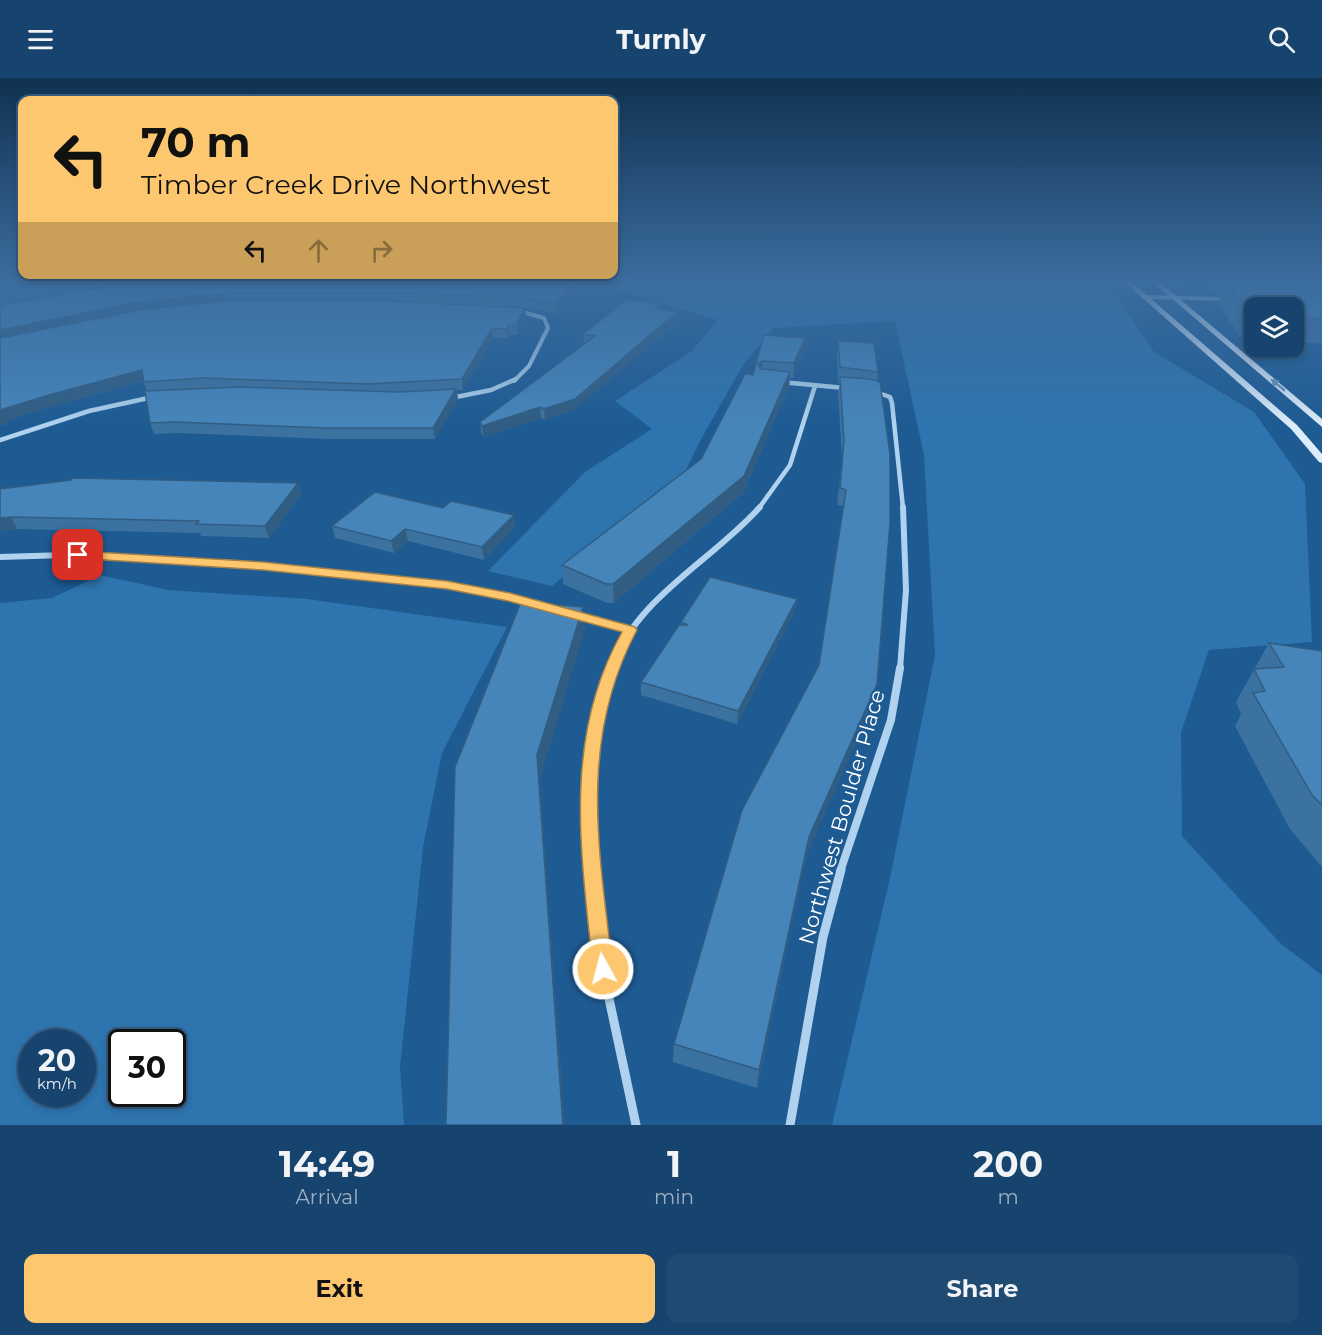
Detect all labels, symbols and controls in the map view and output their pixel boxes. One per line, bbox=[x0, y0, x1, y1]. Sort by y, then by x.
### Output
icon: menu bbox=[24, 23, 57, 56]
text: Turnly bbox=[616, 23, 706, 56]
icon: search bbox=[1265, 23, 1298, 56]
text: 70 m bbox=[141, 116, 251, 168]
icon: left bbox=[42, 120, 120, 198]
text: Timber Creek Drive Northwest bbox=[141, 168, 551, 201]
icon: left bbox=[239, 234, 272, 267]
icon: ahead bbox=[302, 234, 335, 267]
icon: right bbox=[365, 234, 398, 267]
map controls bbox=[1244, 297, 1304, 357]
button: layers bbox=[1244, 297, 1304, 357]
one-way arrow bbox=[1270, 379, 1286, 392]
pin bbox=[52, 529, 103, 580]
icon: arrive bbox=[61, 538, 94, 571]
street label: Northwest Boulder Place bbox=[793, 687, 890, 947]
position arrow bbox=[571, 937, 635, 1001]
speed limit sign: 30 bbox=[108, 1029, 186, 1107]
text: 20 bbox=[38, 1042, 76, 1079]
text: km/h bbox=[37, 1074, 77, 1093]
text: 14:49 bbox=[279, 1142, 375, 1186]
text: 1 bbox=[667, 1142, 681, 1186]
text: 200 bbox=[973, 1142, 1043, 1186]
text: Arrival bbox=[295, 1185, 359, 1209]
text: min bbox=[654, 1185, 694, 1209]
text: m bbox=[997, 1185, 1019, 1209]
button: Exit bbox=[24, 1254, 655, 1323]
button: Share bbox=[667, 1254, 1298, 1323]

